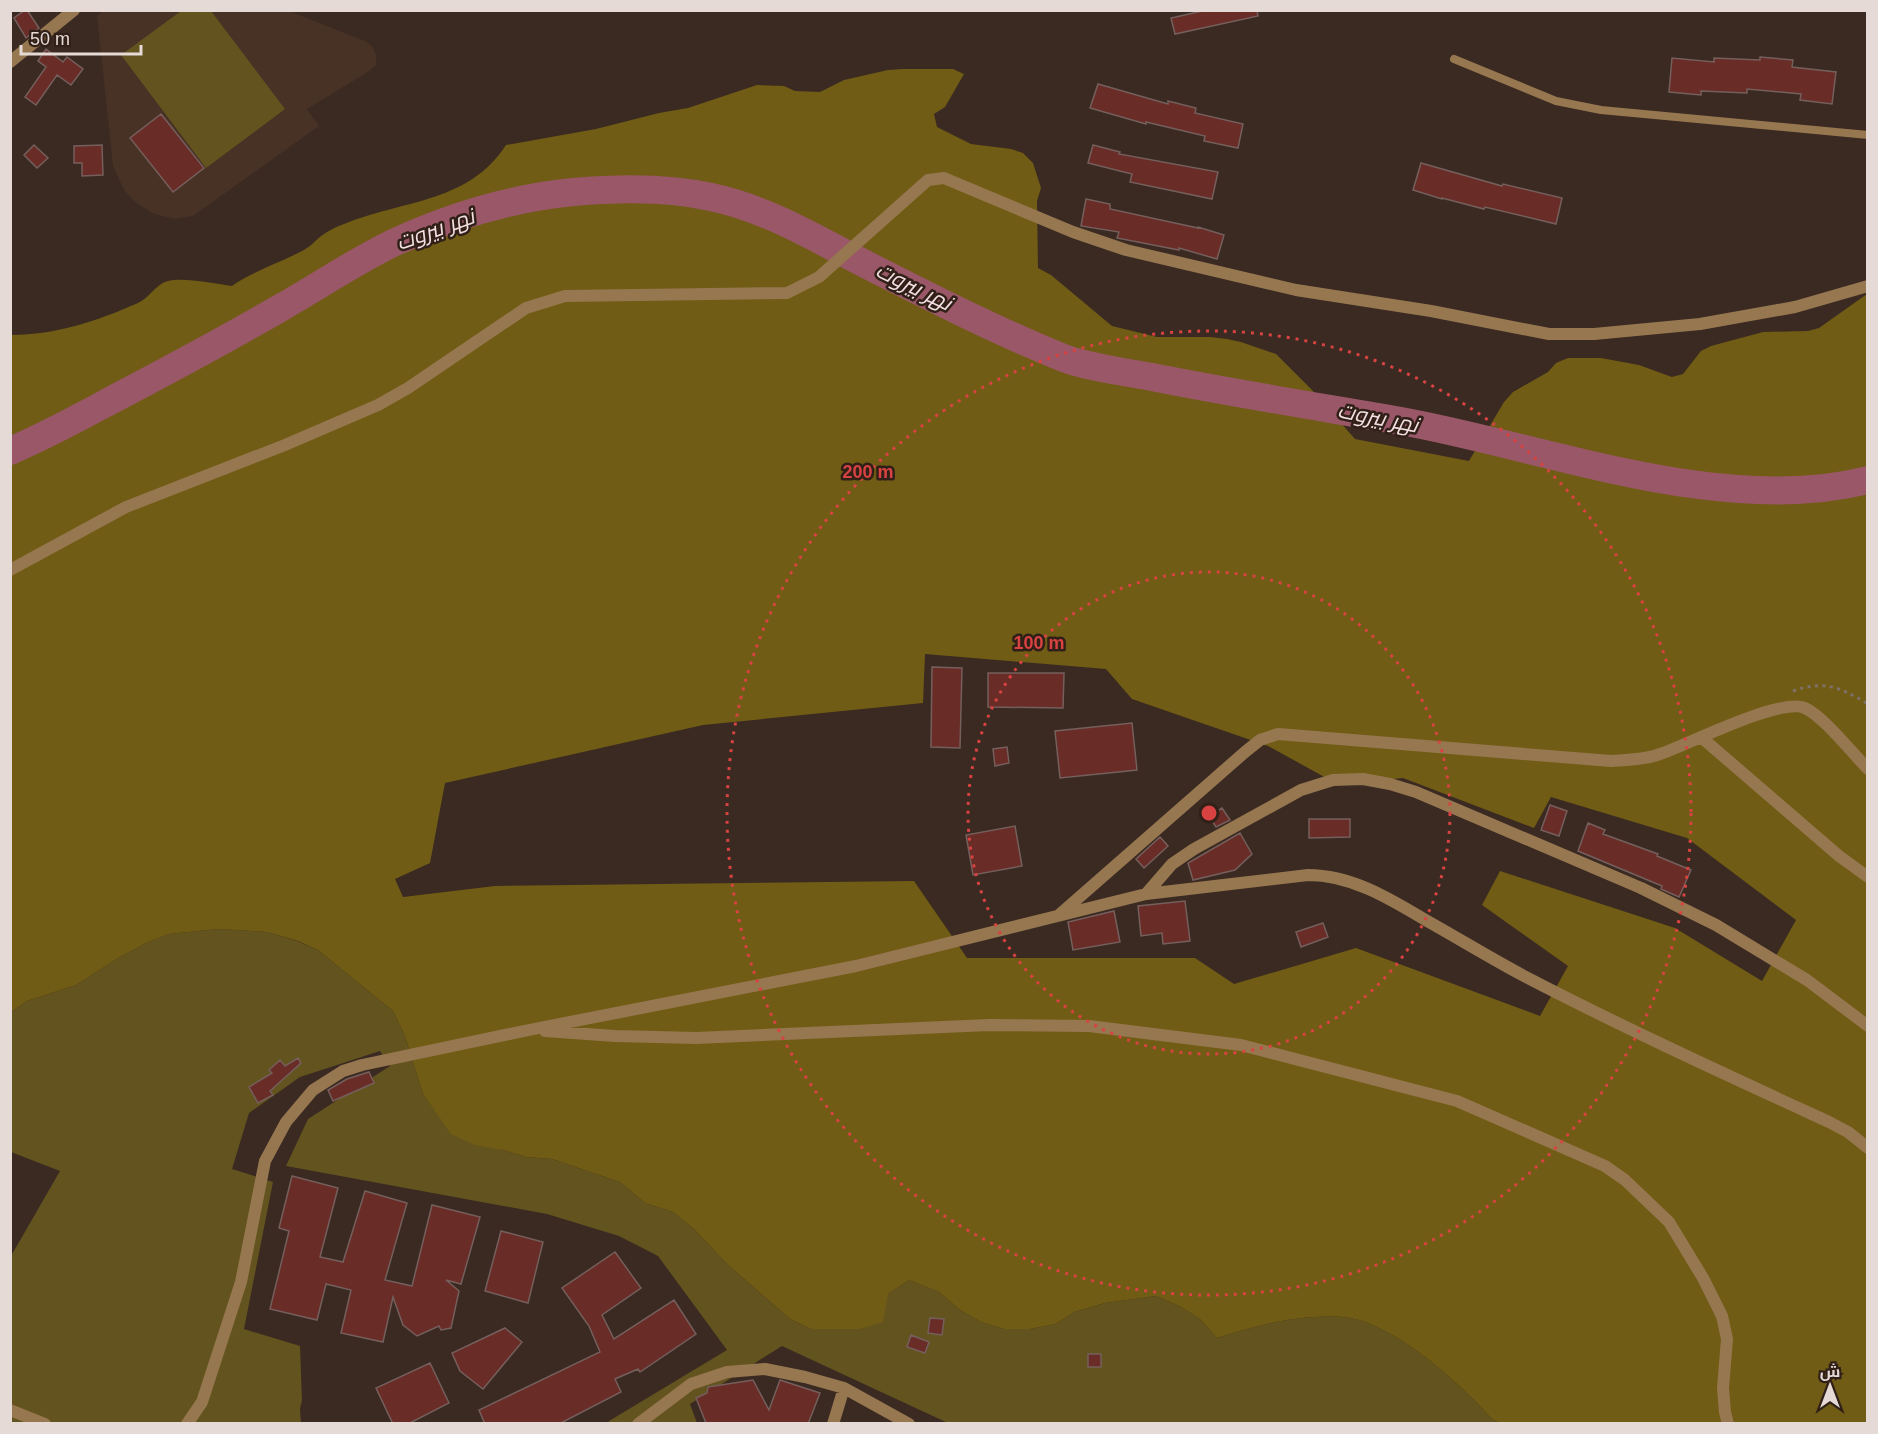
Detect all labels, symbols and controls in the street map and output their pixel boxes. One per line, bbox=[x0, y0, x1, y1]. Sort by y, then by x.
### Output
scale bar bbox=[21, 18, 141, 56]
text: 50 m bbox=[30, 29, 70, 49]
water label: نهر بيروت bbox=[393, 203, 480, 256]
water label: نهر بيروت bbox=[871, 257, 958, 317]
water label: نهر بيروت bbox=[1335, 397, 1422, 439]
text: 200 m bbox=[842, 462, 894, 482]
text: 100 m bbox=[1013, 633, 1065, 653]
centre of rings bbox=[1199, 803, 1219, 823]
north arrow bbox=[1800, 1356, 1860, 1416]
text: ش bbox=[1820, 1363, 1840, 1381]

